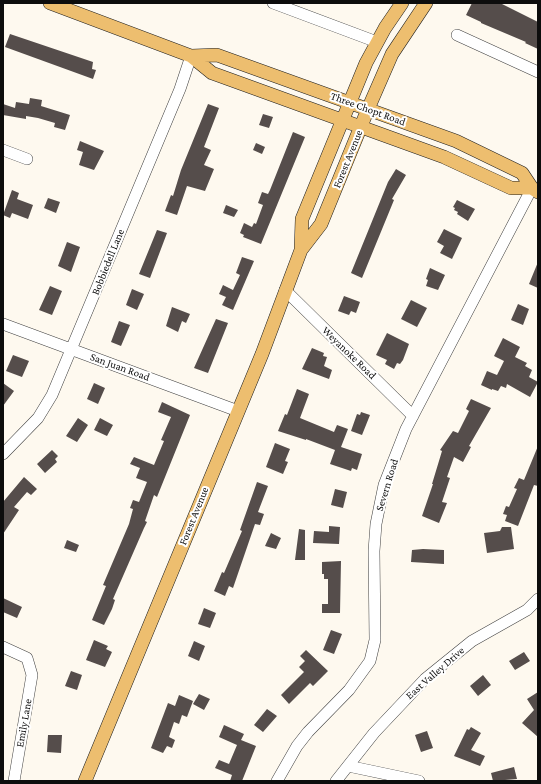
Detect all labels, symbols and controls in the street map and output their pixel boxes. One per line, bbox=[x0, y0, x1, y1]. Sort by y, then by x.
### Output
street label: Three Chopt Road bbox=[329, 89, 407, 129]
street label: Forest Avenue bbox=[330, 128, 366, 190]
street label: Bobbiedell Lane bbox=[89, 227, 127, 297]
street label: Weyanoke Road bbox=[319, 324, 379, 382]
street label: San Juan Road bbox=[88, 350, 152, 384]
street label: Severn Road bbox=[373, 457, 401, 513]
street label: Forest Avenue bbox=[176, 485, 212, 547]
street label: East Valley Drive bbox=[403, 644, 467, 702]
street label: Emily Lane bbox=[13, 698, 35, 748]

